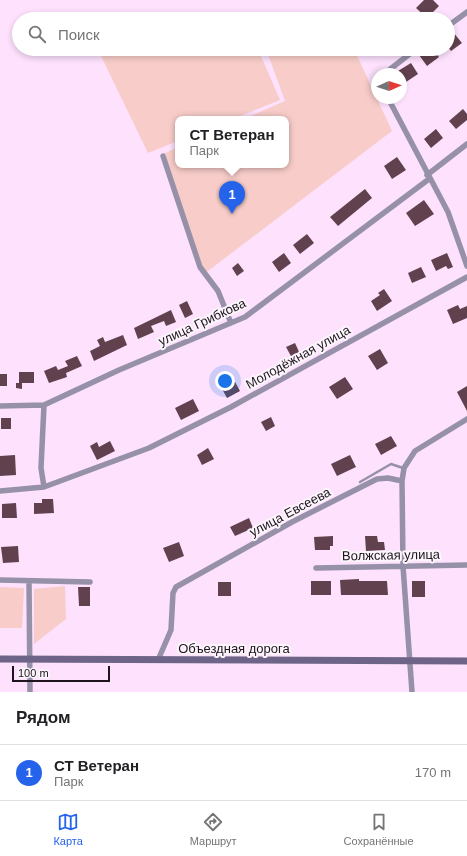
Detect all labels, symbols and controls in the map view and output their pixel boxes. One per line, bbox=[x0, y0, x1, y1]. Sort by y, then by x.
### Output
search box bbox=[12, 12, 455, 56]
icon: search bbox=[26, 23, 48, 45]
text: Поиск bbox=[58, 26, 100, 43]
north arrow bbox=[371, 68, 407, 104]
popup bbox=[175, 116, 289, 168]
text: СТ Ветеран bbox=[189, 126, 275, 143]
text: Парк bbox=[189, 143, 219, 158]
pin: 1 bbox=[219, 181, 245, 214]
street label: улица Грибкова bbox=[156, 295, 249, 349]
street label: Молодёжная улица bbox=[243, 322, 353, 392]
your location bbox=[215, 371, 235, 391]
street label: улица Евсеева bbox=[247, 484, 334, 540]
street label: Волжская улица bbox=[342, 547, 441, 563]
street label: Объездная дорога bbox=[178, 641, 291, 656]
scale bar bbox=[12, 664, 110, 683]
text: 100 m bbox=[18, 667, 49, 679]
text: Рядом bbox=[16, 708, 71, 727]
text: СТ Ветеран bbox=[54, 757, 139, 774]
text: 1 bbox=[25, 765, 33, 780]
text: 170 m bbox=[415, 765, 451, 780]
text: Парк bbox=[54, 774, 84, 789]
tab: Карта bbox=[53, 811, 83, 847]
tab: Маршрут bbox=[190, 811, 237, 847]
tab: Сохранённые bbox=[344, 811, 414, 847]

